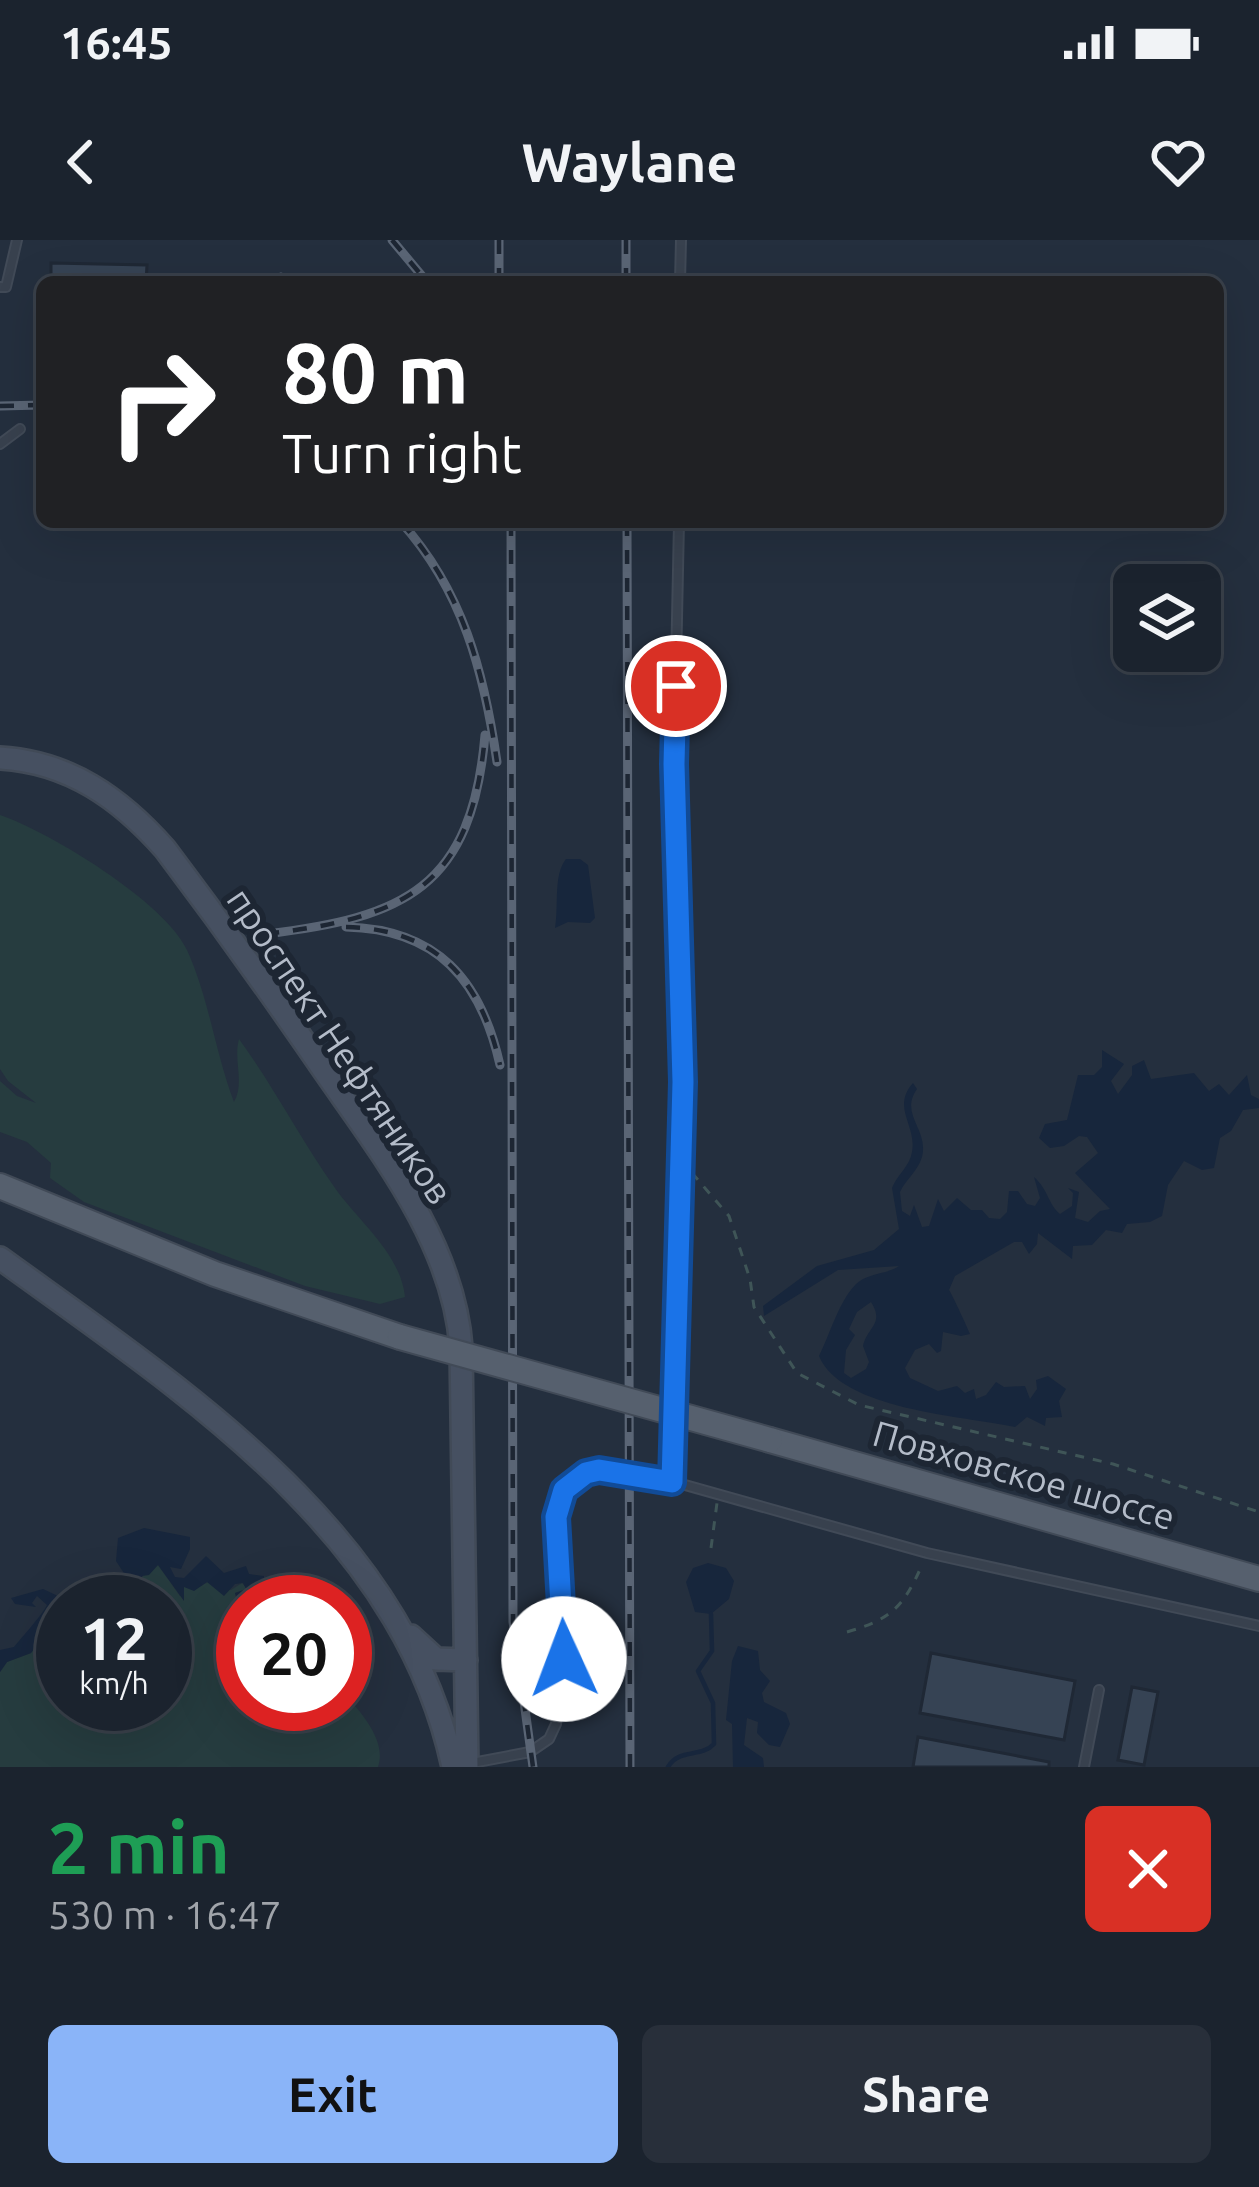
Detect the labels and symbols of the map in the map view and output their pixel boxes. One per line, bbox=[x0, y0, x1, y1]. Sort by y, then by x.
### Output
pin bbox=[625, 635, 727, 737]
street label: проспект Нефтяников bbox=[220, 880, 461, 1211]
street label: Повховское шоссе bbox=[869, 1412, 1180, 1537]
speed limit sign: 20 bbox=[216, 1575, 372, 1731]
position arrow bbox=[501, 1596, 627, 1722]

